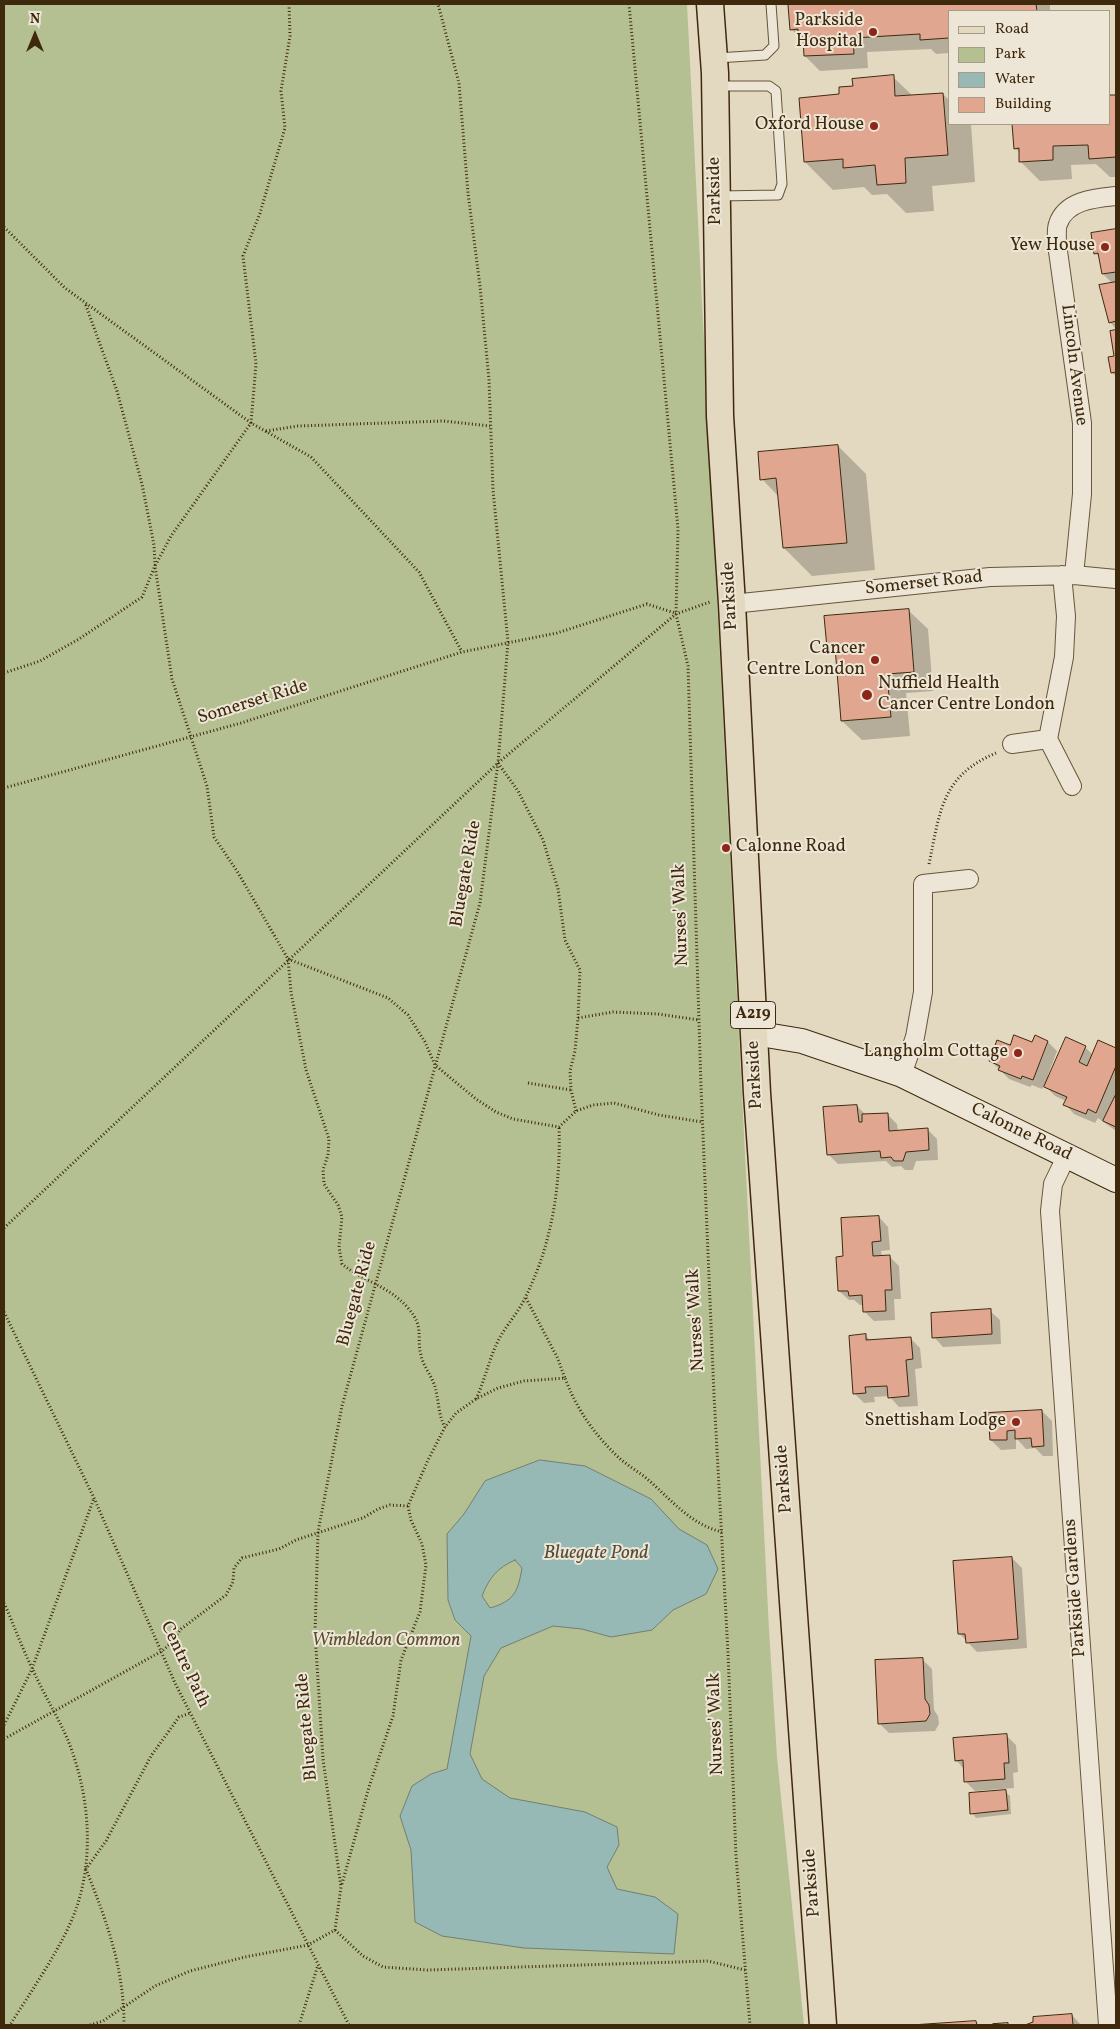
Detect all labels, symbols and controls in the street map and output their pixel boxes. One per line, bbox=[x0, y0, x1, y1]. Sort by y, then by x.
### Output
north arrow bbox=[10, 10, 60, 60]
text: N bbox=[30, 10, 40, 29]
legend bbox=[948, 10, 1110, 125]
place label: Parkside Hospital bbox=[794, 11, 863, 54]
text: Road bbox=[995, 19, 1029, 40]
marker: Parkside Hospital bbox=[867, 26, 879, 38]
text: Park bbox=[995, 44, 1026, 65]
text: Water bbox=[995, 69, 1035, 90]
text: Building bbox=[995, 94, 1051, 115]
place label: Oxford House bbox=[755, 115, 864, 137]
marker: Oxford House bbox=[868, 120, 880, 132]
street label: Parkside bbox=[705, 157, 727, 225]
place label: Yew House bbox=[1010, 236, 1095, 258]
marker: Yew House bbox=[1099, 241, 1111, 253]
street label: Lincoln Avenue bbox=[1055, 303, 1091, 427]
street label: Parkside bbox=[718, 561, 744, 631]
street label: Somerset Road bbox=[864, 567, 984, 601]
place label: Cancer Centre London bbox=[747, 639, 865, 682]
marker: Cancer Centre London bbox=[869, 654, 881, 666]
place label: Nuffield Health Cancer Centre London bbox=[878, 674, 1055, 716]
street label: Somerset Ride bbox=[195, 676, 311, 730]
marker: Nuffield Health Cancer Centre London bbox=[860, 688, 874, 702]
street label: Bluegate Ride bbox=[447, 819, 487, 929]
place label: Calonne Road bbox=[736, 837, 846, 859]
marker: Calonne Road bbox=[720, 842, 732, 854]
street label: Nurses' Walk bbox=[669, 863, 695, 967]
road number: A219 bbox=[730, 1002, 776, 1028]
street label: Parkside bbox=[743, 1040, 769, 1110]
place label: Langholm Cottage bbox=[863, 1042, 1008, 1064]
marker: Langholm Cottage bbox=[1012, 1047, 1024, 1059]
street label: Calonne Road bbox=[967, 1099, 1075, 1167]
street label: Bluegate Ride bbox=[334, 1239, 382, 1349]
street label: Nurses' Walk bbox=[684, 1268, 710, 1372]
place label: Snettisham Lodge bbox=[864, 1411, 1006, 1433]
marker: Snettisham Lodge bbox=[1010, 1416, 1022, 1428]
street label: Parkside bbox=[772, 1444, 798, 1514]
street label: Parkside Gardens bbox=[1060, 1518, 1092, 1658]
water label: Bluegate Pond bbox=[543, 1544, 649, 1566]
street label: Centre Path bbox=[155, 1618, 213, 1712]
park label: Wimbledon Common bbox=[312, 1631, 460, 1653]
street label: Bluegate Ride bbox=[293, 1672, 323, 1782]
street label: Nurses' Walk bbox=[704, 1672, 730, 1776]
street label: Parkside bbox=[800, 1848, 826, 1918]

